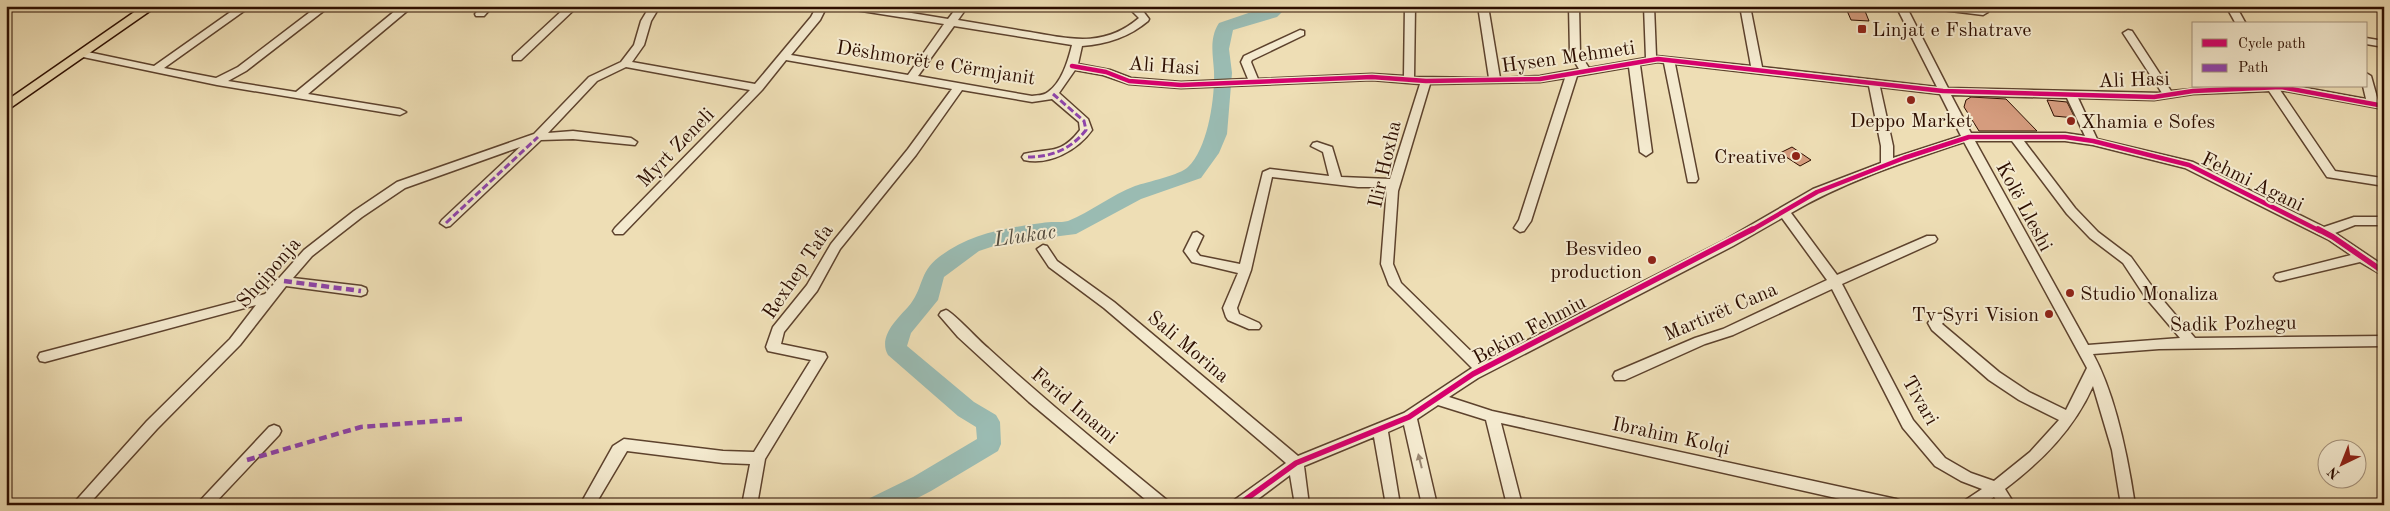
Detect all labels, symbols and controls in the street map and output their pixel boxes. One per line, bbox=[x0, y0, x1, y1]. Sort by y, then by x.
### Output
place label: Linjat e Fshatrave bbox=[1872, 21, 2032, 41]
legend bbox=[2192, 22, 2368, 88]
marker: Linjat e Fshatrave bbox=[1856, 23, 1868, 35]
text: Cycle path bbox=[2238, 37, 2306, 52]
street label: Dëshmorët e Cërmjanit bbox=[835, 38, 1037, 90]
street label: Hysen Mehmeti bbox=[1500, 39, 1636, 77]
street label: Ali Hasi bbox=[1128, 55, 1200, 79]
text: Path bbox=[2238, 61, 2268, 76]
street label: Ali Hasi bbox=[2098, 70, 2170, 92]
marker: Deppo Market bbox=[1905, 94, 1917, 106]
street label: Myrt Zeneli bbox=[634, 105, 719, 192]
place label: Deppo Market bbox=[1850, 112, 1972, 132]
place label: Xhamia e Sofes bbox=[2081, 113, 2215, 133]
marker: Xhamia e Sofes bbox=[2065, 115, 2077, 127]
street label: Ilir Hoxha bbox=[1366, 119, 1406, 210]
place label: Creative bbox=[1714, 148, 1786, 168]
street label: Fehmi Agani bbox=[2198, 149, 2306, 216]
marker: Creative bbox=[1790, 150, 1802, 162]
street label: Kolë Lleshi bbox=[1991, 159, 2055, 255]
street label: Rexhep Tafa bbox=[760, 221, 838, 323]
water label: Llukac bbox=[992, 222, 1058, 251]
street label: Shqiponja bbox=[234, 234, 305, 312]
place label: Besvideo production bbox=[1551, 240, 1642, 283]
marker: Besvideo production bbox=[1646, 254, 1658, 266]
street label: Martirët Cana bbox=[1661, 280, 1781, 346]
place label: Studio Monaliza bbox=[2080, 285, 2218, 305]
marker: Studio Monaliza bbox=[2064, 287, 2076, 299]
street label: Bekim Fehmiu bbox=[1470, 293, 1590, 369]
place label: Tv Syri Vision bbox=[1912, 306, 2039, 326]
street label: Sali Morina bbox=[1143, 308, 1232, 387]
marker: Tv Syri Vision bbox=[2043, 308, 2055, 320]
street label: Sadik Pozhegu bbox=[2169, 314, 2297, 336]
street label: Ferid Imami bbox=[1027, 365, 1121, 448]
street label: Tivari bbox=[1897, 373, 1941, 429]
street label: Ibrahim Kolqi bbox=[1610, 415, 1731, 459]
north arrow bbox=[2318, 438, 2368, 488]
one-way arrow bbox=[1416, 453, 1424, 468]
text: N bbox=[2325, 464, 2343, 482]

